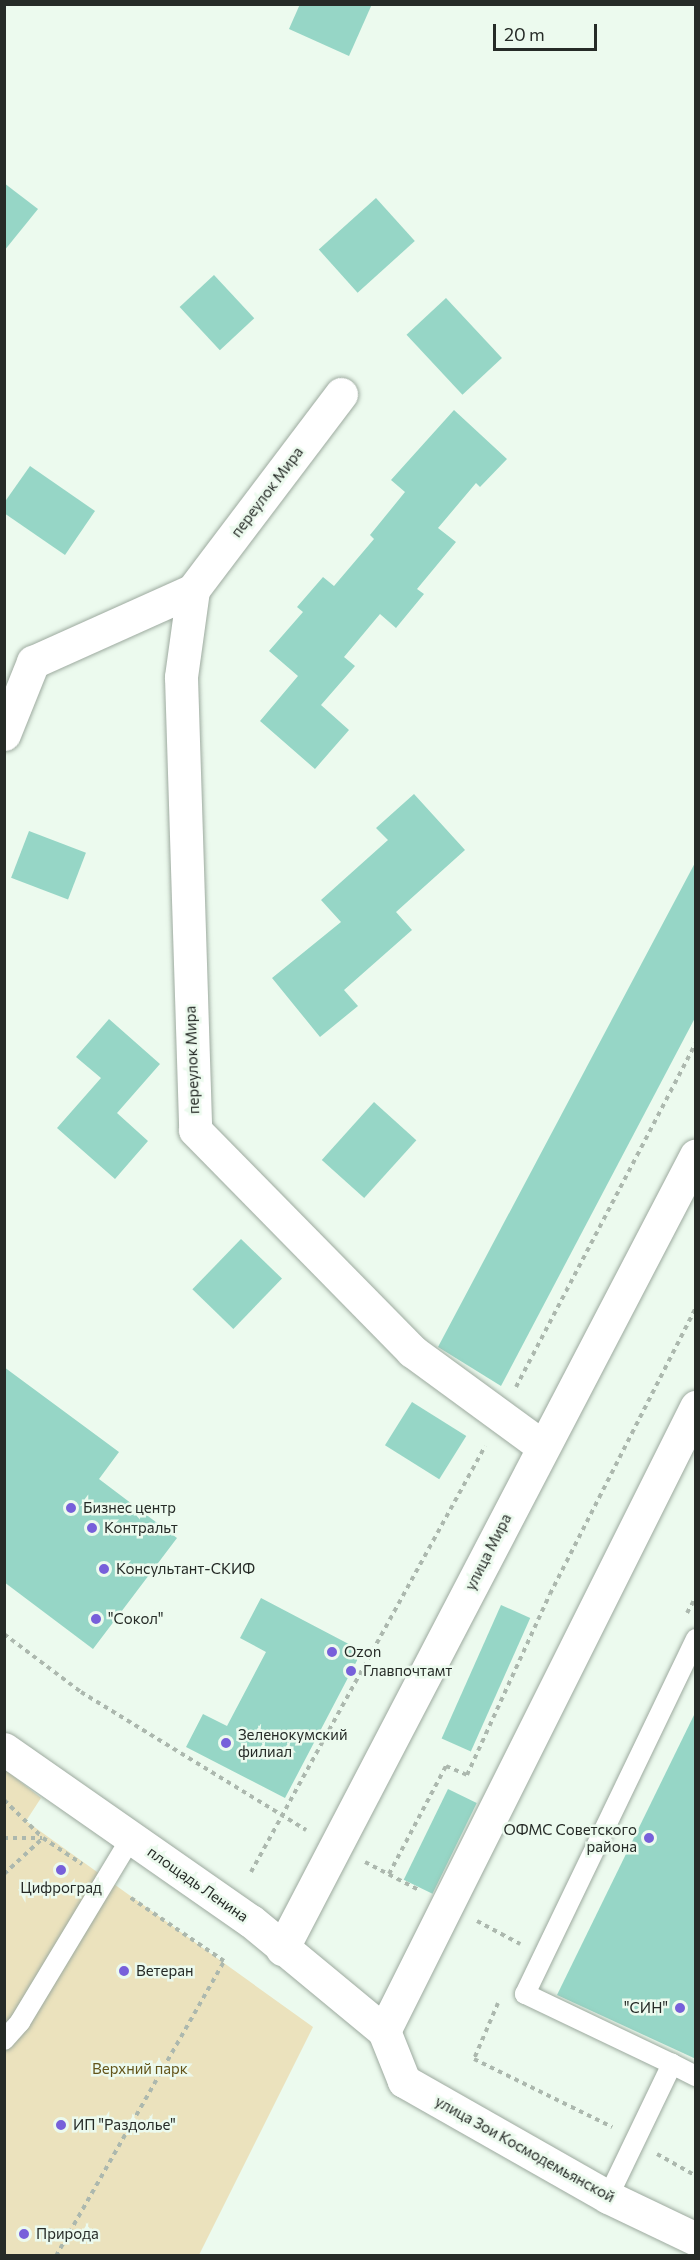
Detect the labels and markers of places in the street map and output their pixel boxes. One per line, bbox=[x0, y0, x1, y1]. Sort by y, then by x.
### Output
place label: Бизнес центр bbox=[83, 1499, 176, 1517]
marker: Бизнес центр bbox=[64, 1501, 78, 1515]
place label: Контральт bbox=[104, 1519, 178, 1537]
marker: Контральт bbox=[85, 1521, 99, 1535]
place label: Консультант-СКИФ bbox=[116, 1560, 255, 1578]
marker: Консультант-СКИФ bbox=[97, 1562, 111, 1576]
place label: "Сокол" bbox=[108, 1610, 164, 1628]
marker: "Сокол" bbox=[89, 1612, 103, 1626]
place label: Ozon bbox=[344, 1643, 381, 1661]
marker: Ozon bbox=[325, 1645, 339, 1659]
place label: Главпочтамт bbox=[363, 1662, 452, 1680]
marker: Главпочтамт bbox=[344, 1664, 358, 1678]
place label: Зеленокумский филиал bbox=[238, 1725, 348, 1760]
marker: Зеленокумский филиал bbox=[219, 1736, 233, 1750]
place label: OФМС Советского района bbox=[503, 1820, 637, 1855]
marker: OФМС Советского района bbox=[642, 1831, 656, 1845]
marker: Цифроград bbox=[54, 1863, 68, 1877]
place label: Цифроград bbox=[20, 1879, 102, 1897]
place label: Ветеран bbox=[136, 1962, 194, 1980]
marker: Ветеран bbox=[117, 1964, 131, 1978]
place label: "СИН" bbox=[624, 1999, 668, 2017]
marker: "СИН" bbox=[673, 2001, 687, 2015]
place label: ИП "Раздолье" bbox=[73, 2116, 176, 2134]
marker: ИП "Раздолье" bbox=[54, 2118, 68, 2132]
place label: Природа bbox=[36, 2225, 99, 2243]
marker: Природа bbox=[17, 2227, 31, 2241]

